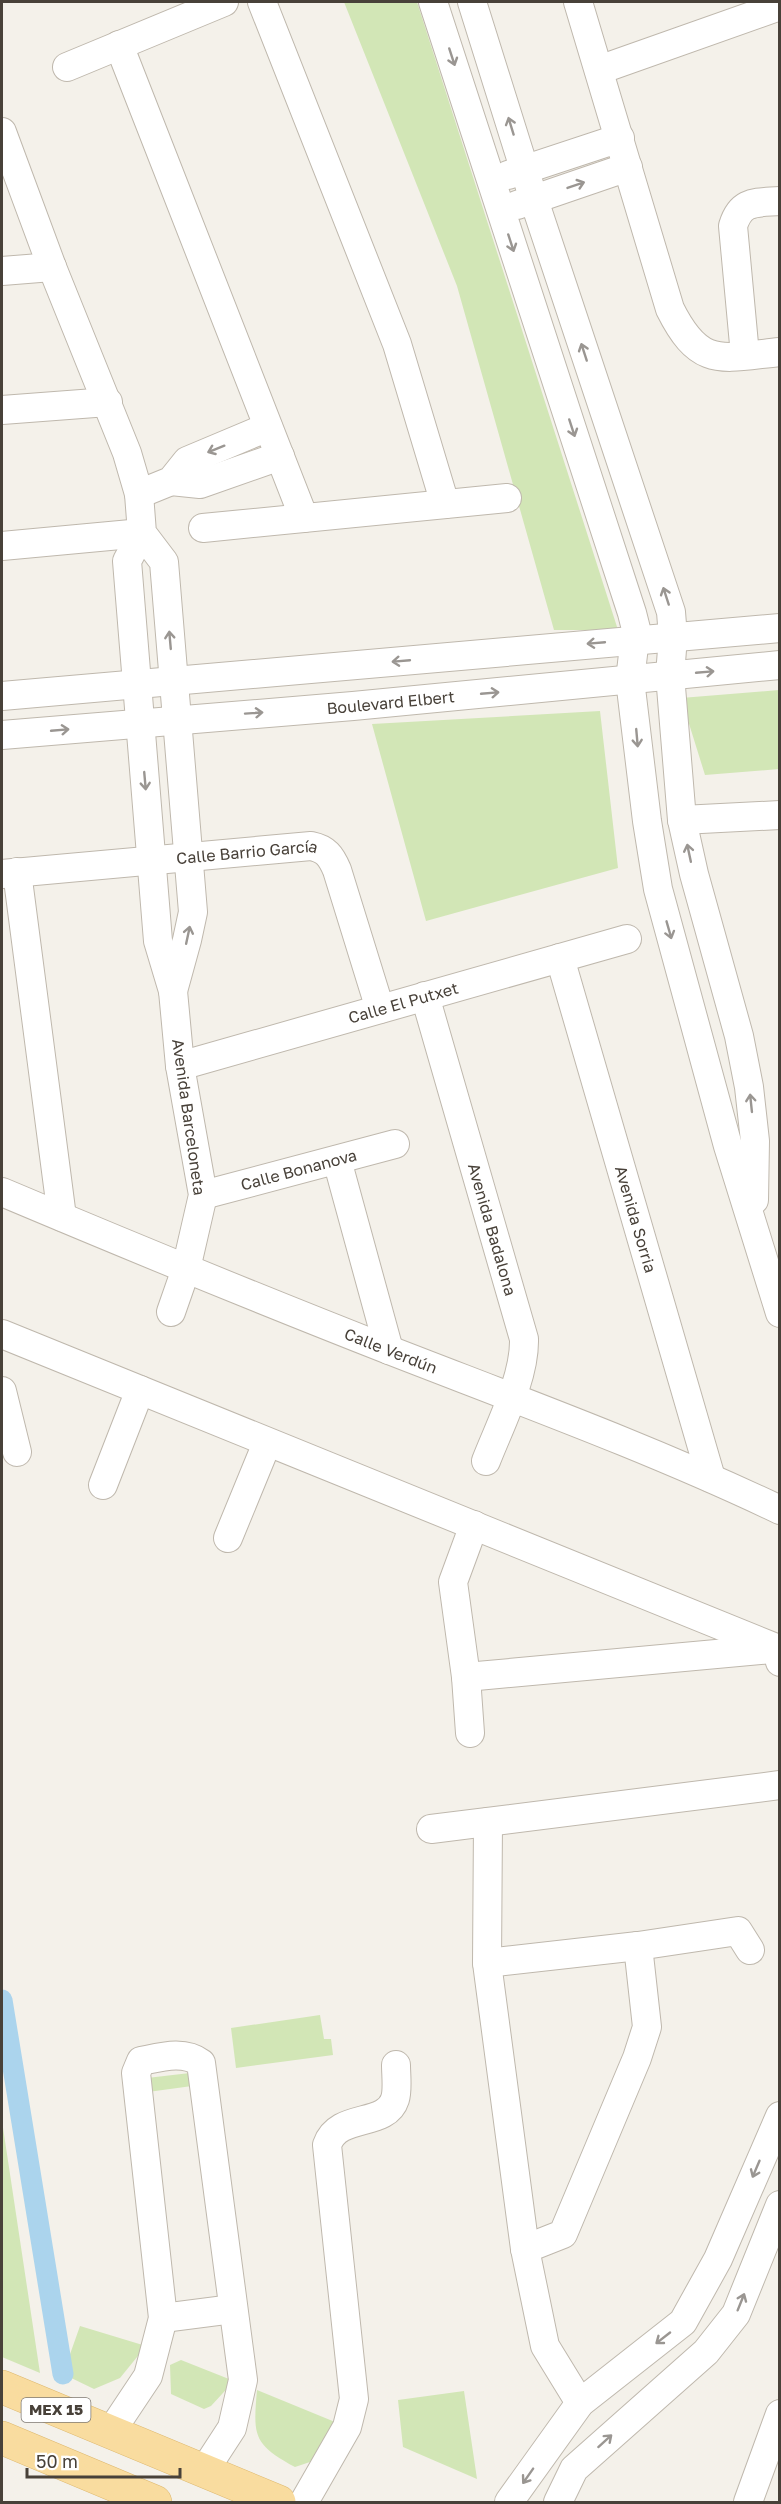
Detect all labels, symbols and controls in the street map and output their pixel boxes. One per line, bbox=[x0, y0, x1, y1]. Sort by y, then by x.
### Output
one-way arrow bbox=[447, 47, 458, 66]
one-way arrow bbox=[505, 117, 516, 136]
one-way arrow bbox=[566, 178, 585, 189]
one-way arrow bbox=[507, 233, 518, 252]
one-way arrow bbox=[578, 343, 589, 362]
one-way arrow bbox=[567, 418, 578, 437]
one-way arrow bbox=[207, 444, 225, 455]
one-way arrow bbox=[660, 587, 671, 606]
one-way arrow bbox=[165, 631, 176, 651]
one-way arrow bbox=[586, 638, 606, 649]
one-way arrow bbox=[392, 656, 412, 667]
one-way arrow bbox=[695, 666, 715, 677]
street label: Boulevard Elbert bbox=[326, 686, 456, 718]
one-way arrow bbox=[480, 687, 500, 698]
one-way arrow bbox=[244, 708, 264, 719]
one-way arrow bbox=[49, 724, 69, 735]
one-way arrow bbox=[632, 727, 643, 747]
one-way arrow bbox=[140, 770, 151, 790]
street label: Calle Barrio García bbox=[175, 836, 320, 868]
one-way arrow bbox=[683, 844, 695, 863]
one-way arrow bbox=[664, 920, 676, 939]
one-way arrow bbox=[183, 925, 195, 944]
street label: Calle El Putxet bbox=[346, 977, 460, 1028]
street label: Avenida Barceloneta bbox=[168, 1038, 210, 1196]
one-way arrow bbox=[745, 1094, 756, 1114]
street label: Calle Bonanova bbox=[239, 1145, 359, 1195]
street label: Avenida Badalona bbox=[464, 1161, 521, 1298]
street label: Avenida Sorria bbox=[611, 1163, 661, 1275]
street label: Calle Verdún bbox=[342, 1323, 440, 1378]
one-way arrow bbox=[750, 2160, 761, 2178]
one-way arrow bbox=[736, 2294, 747, 2312]
one-way arrow bbox=[655, 2331, 671, 2344]
road number: MEX 15 bbox=[22, 2398, 90, 2422]
one-way arrow bbox=[597, 2434, 612, 2448]
scale bar bbox=[27, 2441, 180, 2479]
text: 50 m bbox=[36, 2450, 78, 2472]
one-way arrow bbox=[522, 2467, 534, 2483]

